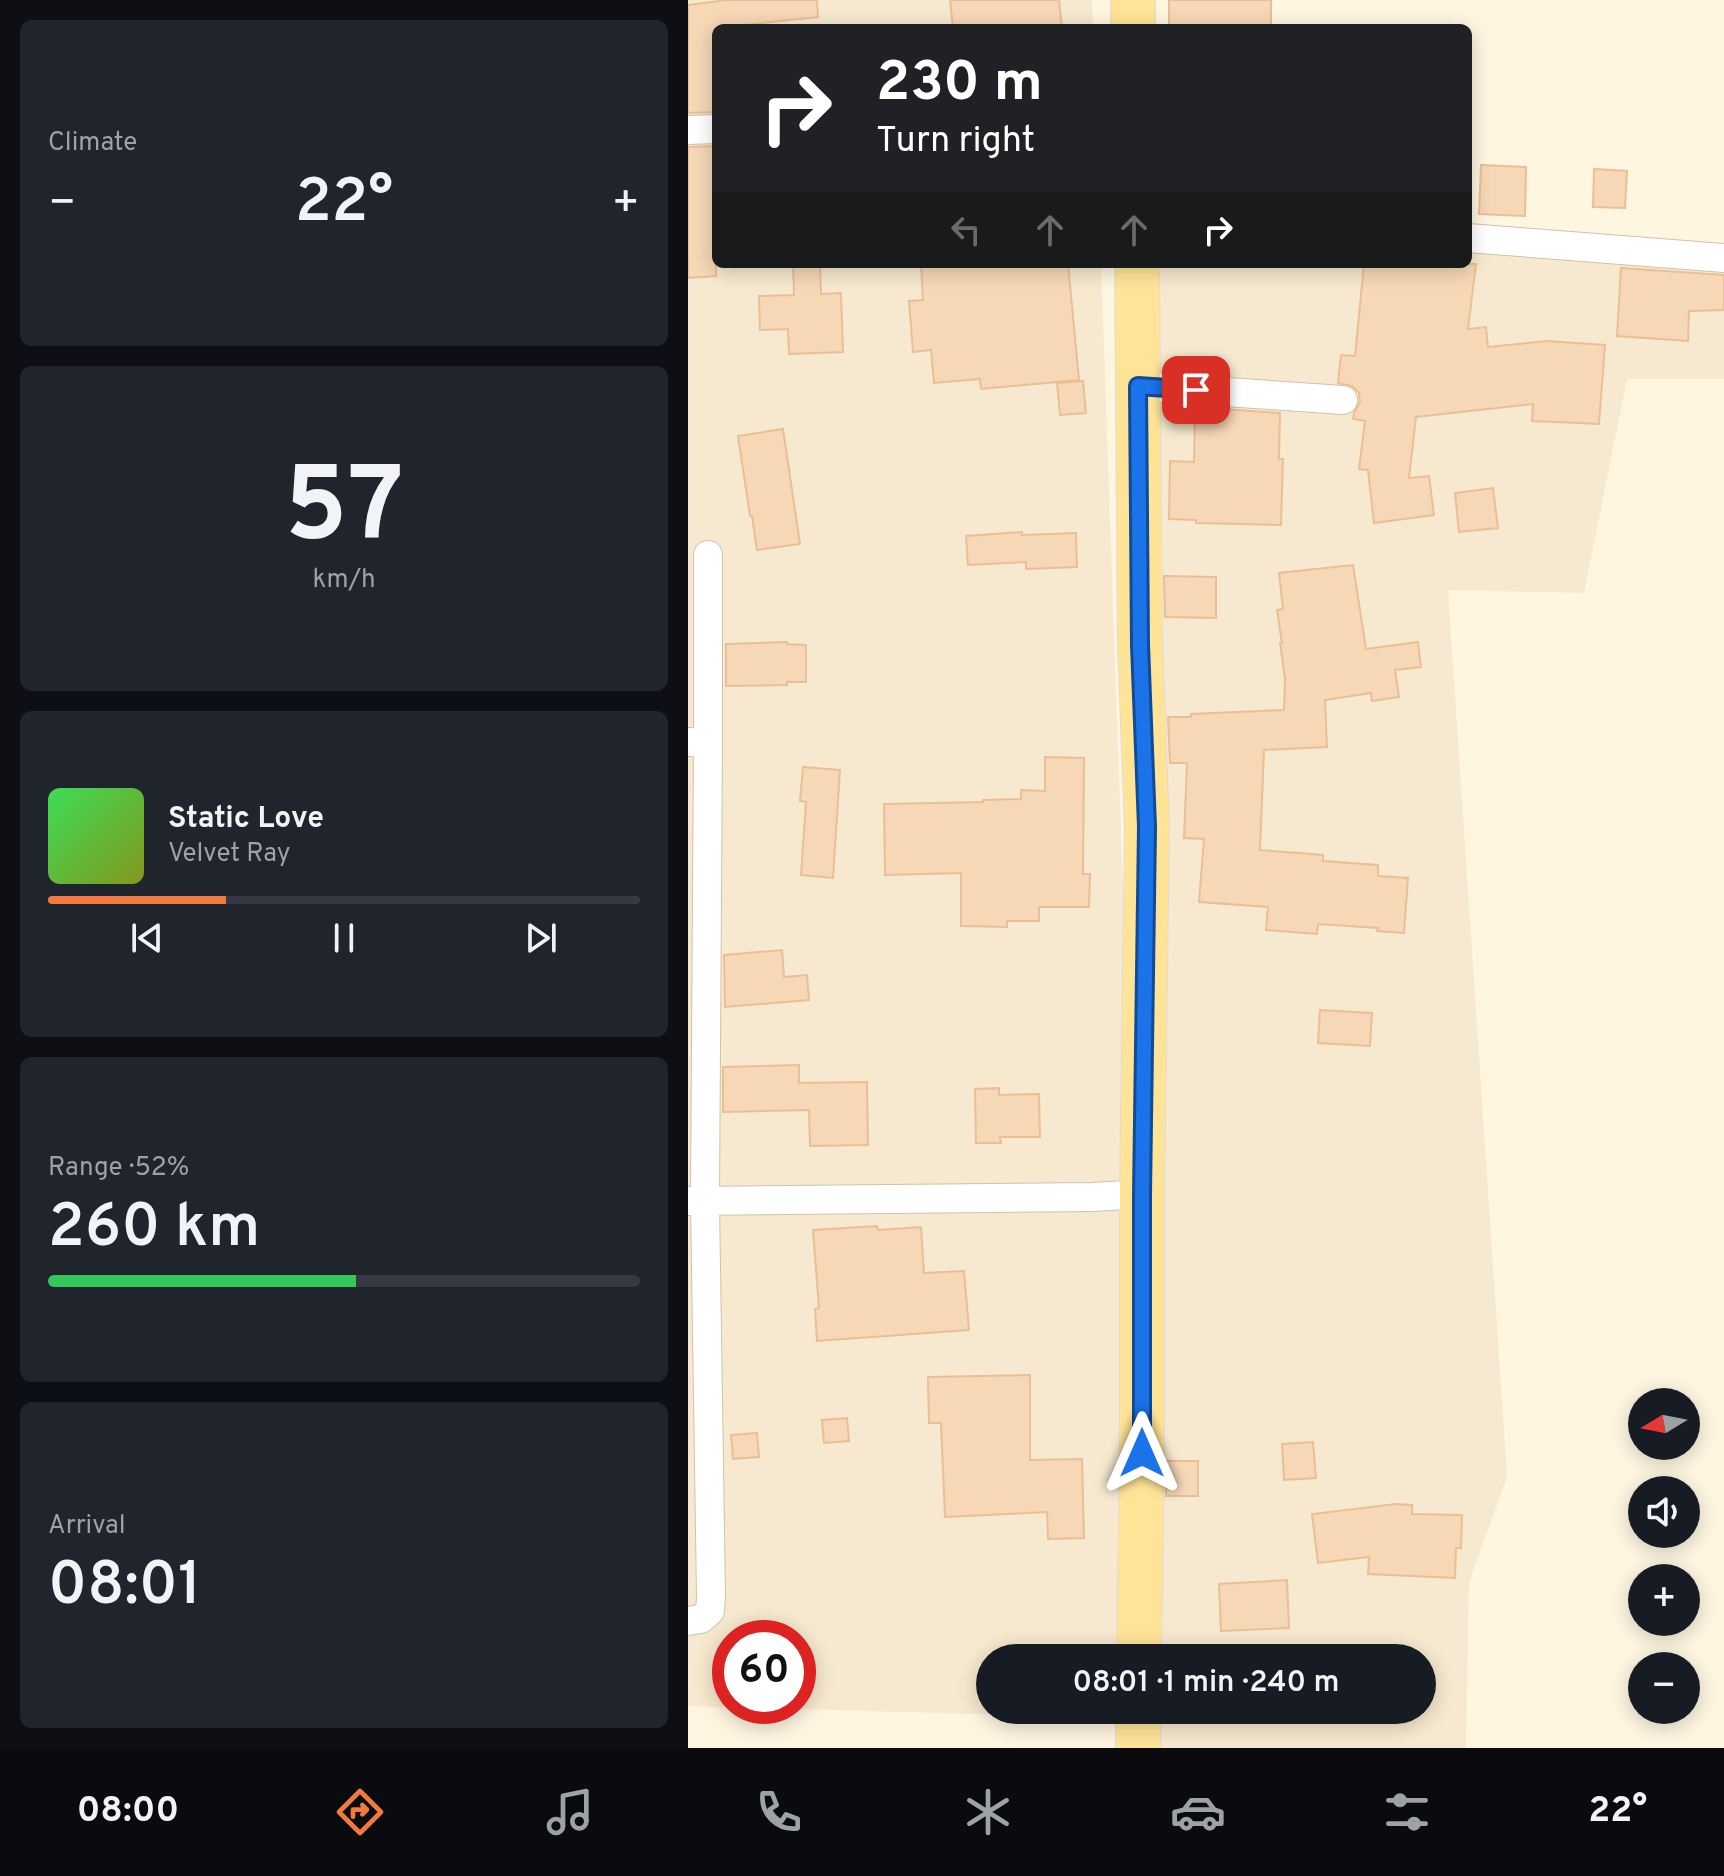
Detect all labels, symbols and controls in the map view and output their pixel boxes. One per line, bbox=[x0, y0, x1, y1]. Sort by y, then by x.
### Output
text: 230 m bbox=[876, 50, 1043, 120]
icon: right bbox=[744, 56, 848, 160]
text: Turn right bbox=[876, 119, 1035, 165]
text: Climate bbox=[48, 127, 137, 160]
text: 22° bbox=[295, 167, 393, 243]
text: − bbox=[48, 177, 76, 233]
text: + bbox=[612, 177, 640, 233]
icon: left bbox=[944, 208, 988, 252]
icon: ahead bbox=[1028, 208, 1072, 252]
icon: ahead bbox=[1112, 208, 1156, 252]
icon: right bbox=[1196, 208, 1240, 252]
pin bbox=[1162, 356, 1230, 424]
icon: arrive bbox=[1174, 368, 1218, 412]
text: 57 bbox=[284, 446, 404, 578]
text: km/h bbox=[312, 564, 376, 597]
text: Static Love bbox=[168, 801, 324, 838]
text: Velvet Ray bbox=[168, 838, 291, 871]
icon: previous bbox=[125, 916, 169, 960]
icon: pause bbox=[322, 916, 366, 960]
icon: next bbox=[519, 916, 563, 960]
text: Range · 52% bbox=[48, 1152, 189, 1185]
text: 260 km bbox=[48, 1192, 260, 1268]
north arrow bbox=[1628, 1388, 1700, 1460]
map controls bbox=[1628, 1388, 1700, 1724]
position arrow bbox=[1100, 1411, 1184, 1495]
button: sound bbox=[1628, 1476, 1700, 1548]
text: Arrival bbox=[48, 1510, 126, 1543]
text: 08:01 bbox=[48, 1550, 201, 1626]
button: + bbox=[1628, 1564, 1700, 1636]
speed limit sign: 60 bbox=[712, 1620, 816, 1724]
button: − bbox=[1628, 1652, 1700, 1724]
text: 08:01 · 1 min · 240 m bbox=[1072, 1665, 1340, 1702]
icon: directions bbox=[332, 1784, 388, 1840]
icon: music bbox=[542, 1784, 598, 1840]
icon: phone bbox=[751, 1784, 807, 1840]
icon: climate bbox=[960, 1784, 1016, 1840]
icon: car bbox=[1170, 1784, 1226, 1840]
icon: filters bbox=[1379, 1784, 1435, 1840]
text: 08:00 bbox=[77, 1789, 179, 1835]
text: 22° bbox=[1588, 1789, 1647, 1835]

